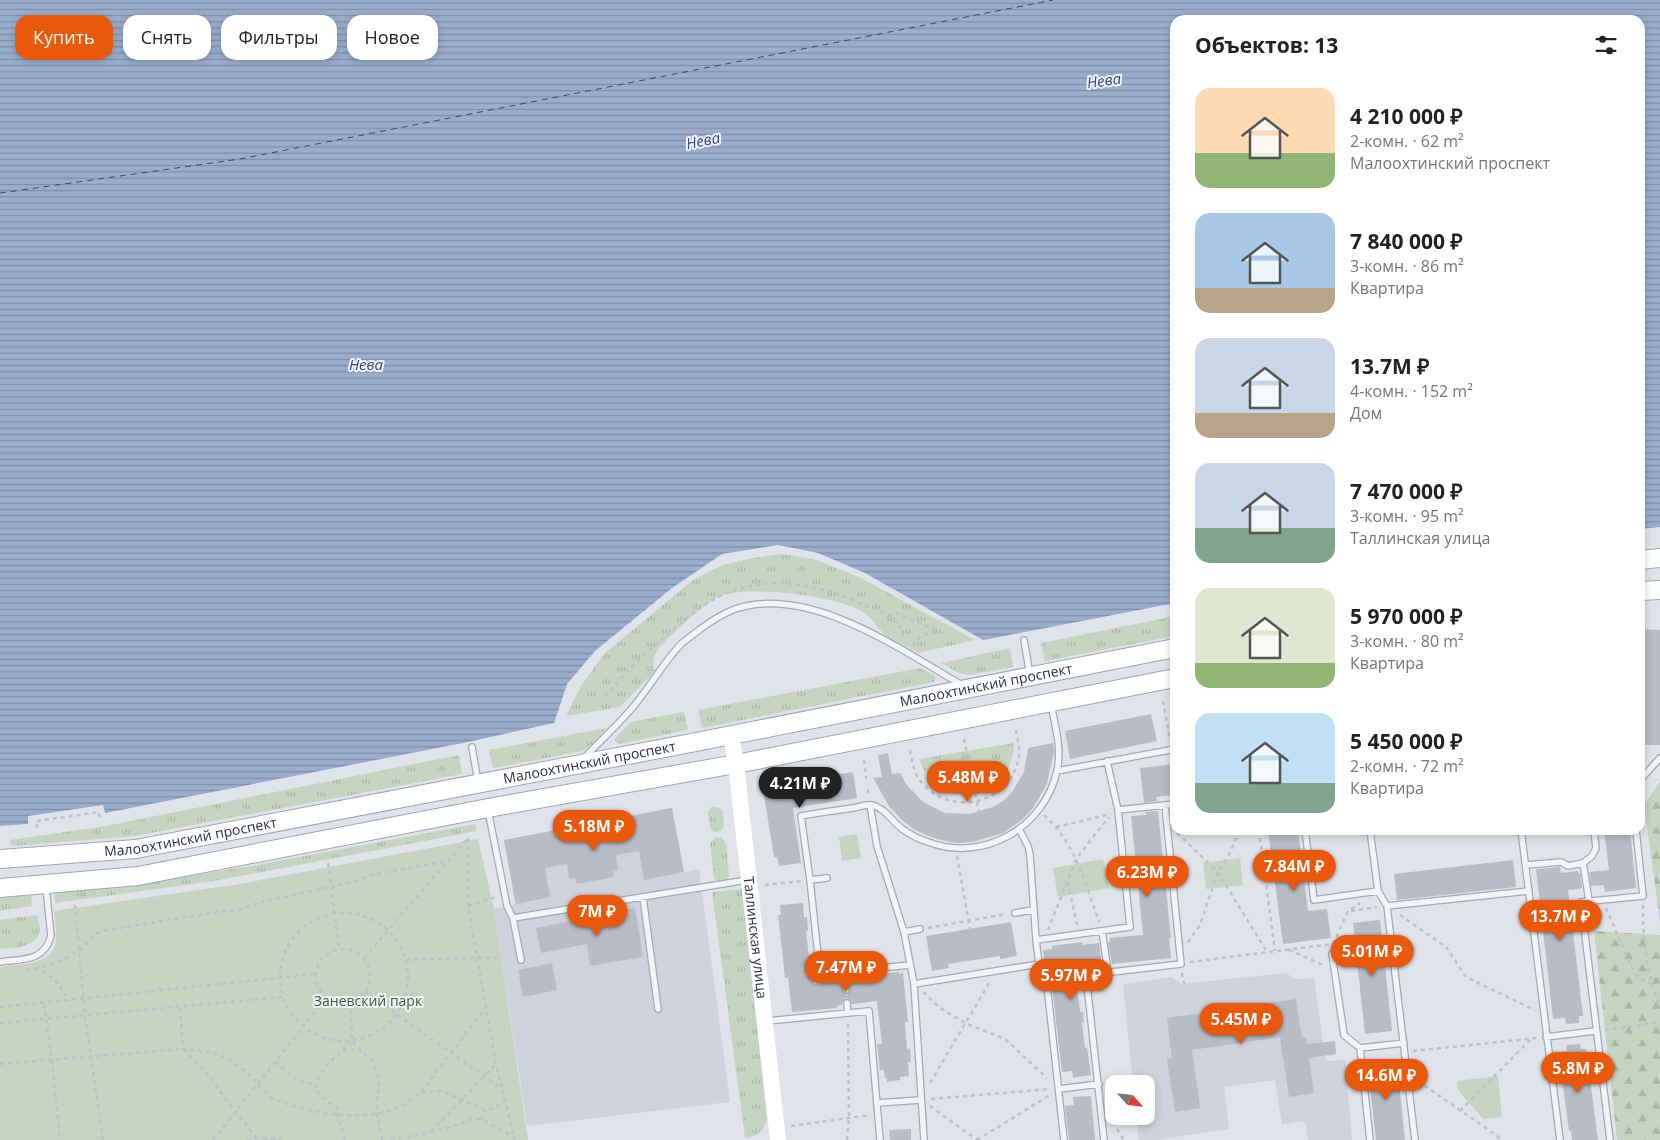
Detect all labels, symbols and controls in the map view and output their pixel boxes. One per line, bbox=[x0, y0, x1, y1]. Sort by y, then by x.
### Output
chip: Купить bbox=[15, 15, 113, 60]
chip: Снять bbox=[123, 15, 211, 60]
chip: Фильтры bbox=[221, 15, 337, 60]
chip: Новое bbox=[347, 15, 438, 60]
text: Объектов: 13 bbox=[1195, 31, 1338, 59]
icon: filters bbox=[1592, 31, 1620, 59]
water label: Нева bbox=[1086, 68, 1123, 92]
text: 4 210 000 ₽ bbox=[1350, 102, 1463, 130]
icon: home bbox=[1235, 108, 1295, 168]
water label: Нева bbox=[684, 127, 722, 153]
text: 2-комн. · 62 m² bbox=[1350, 130, 1464, 152]
text: Малоохтинский проспект bbox=[1350, 152, 1550, 174]
text: 7 840 000 ₽ bbox=[1350, 227, 1463, 255]
icon: home bbox=[1235, 233, 1295, 293]
text: 3-комн. · 86 m² bbox=[1350, 255, 1464, 277]
text: Квартира bbox=[1350, 277, 1424, 299]
text: 13.7M ₽ bbox=[1350, 352, 1430, 380]
water label: Нева bbox=[349, 354, 384, 374]
icon: home bbox=[1235, 358, 1295, 418]
text: 4-комн. · 152 m² bbox=[1350, 380, 1473, 402]
text: Дом bbox=[1350, 402, 1382, 424]
text: 7 470 000 ₽ bbox=[1350, 477, 1463, 505]
icon: home bbox=[1235, 483, 1295, 543]
text: 3-комн. · 95 m² bbox=[1350, 505, 1464, 527]
text: Таллинская улица bbox=[1350, 527, 1490, 549]
text: 5 970 000 ₽ bbox=[1350, 602, 1463, 630]
icon: home bbox=[1235, 608, 1295, 668]
text: 3-комн. · 80 m² bbox=[1350, 630, 1464, 652]
text: Квартира bbox=[1350, 652, 1424, 674]
street label: Малоохтинский проспект bbox=[898, 658, 1074, 711]
text: 5 450 000 ₽ bbox=[1350, 727, 1463, 755]
icon: home bbox=[1235, 733, 1295, 793]
street label: Малоохтинский проспект bbox=[502, 736, 678, 788]
text: 2-комн. · 72 m² bbox=[1350, 755, 1464, 777]
pin: 5.48M ₽ bbox=[922, 760, 1014, 803]
pin: 4.21M ₽ bbox=[754, 766, 846, 809]
text: 5.48M ₽ bbox=[938, 766, 998, 788]
text: 4.21M ₽ bbox=[770, 772, 830, 794]
text: Квартира bbox=[1350, 777, 1424, 799]
pin: 5.18M ₽ bbox=[548, 810, 640, 852]
street label: Малоохтинский проспект bbox=[103, 812, 279, 860]
text: 5.18M ₽ bbox=[564, 815, 624, 837]
pin: 7.84M ₽ bbox=[1248, 850, 1340, 892]
text: 7.84M ₽ bbox=[1264, 855, 1324, 877]
pin: 6.23M ₽ bbox=[1101, 856, 1193, 898]
text: 6.23M ₽ bbox=[1117, 861, 1177, 883]
street label: Таллинская улица bbox=[740, 875, 772, 1000]
pin: 7M ₽ bbox=[567, 894, 627, 937]
text: 7M ₽ bbox=[578, 900, 616, 922]
pin: 13.7M ₽ bbox=[1514, 900, 1606, 942]
text: 13.7M ₽ bbox=[1530, 905, 1590, 927]
pin: 5.01M ₽ bbox=[1326, 934, 1418, 977]
text: 5.01M ₽ bbox=[1342, 940, 1402, 962]
pin: 7.47M ₽ bbox=[800, 950, 892, 993]
text: 7.47M ₽ bbox=[816, 956, 876, 978]
pin: 5.97M ₽ bbox=[1025, 958, 1117, 1001]
text: 5.97M ₽ bbox=[1041, 964, 1101, 986]
park label: Заневский парк bbox=[314, 991, 423, 1010]
pin: 5.45M ₽ bbox=[1195, 1002, 1287, 1045]
text: 5.45M ₽ bbox=[1211, 1008, 1271, 1030]
pin: 5.8M ₽ bbox=[1537, 1052, 1619, 1094]
text: 5.8M ₽ bbox=[1552, 1057, 1604, 1079]
pin: 14.6M ₽ bbox=[1340, 1058, 1432, 1101]
text: 14.6M ₽ bbox=[1356, 1064, 1416, 1086]
north arrow bbox=[1105, 1075, 1155, 1125]
map controls bbox=[1105, 1075, 1155, 1125]

